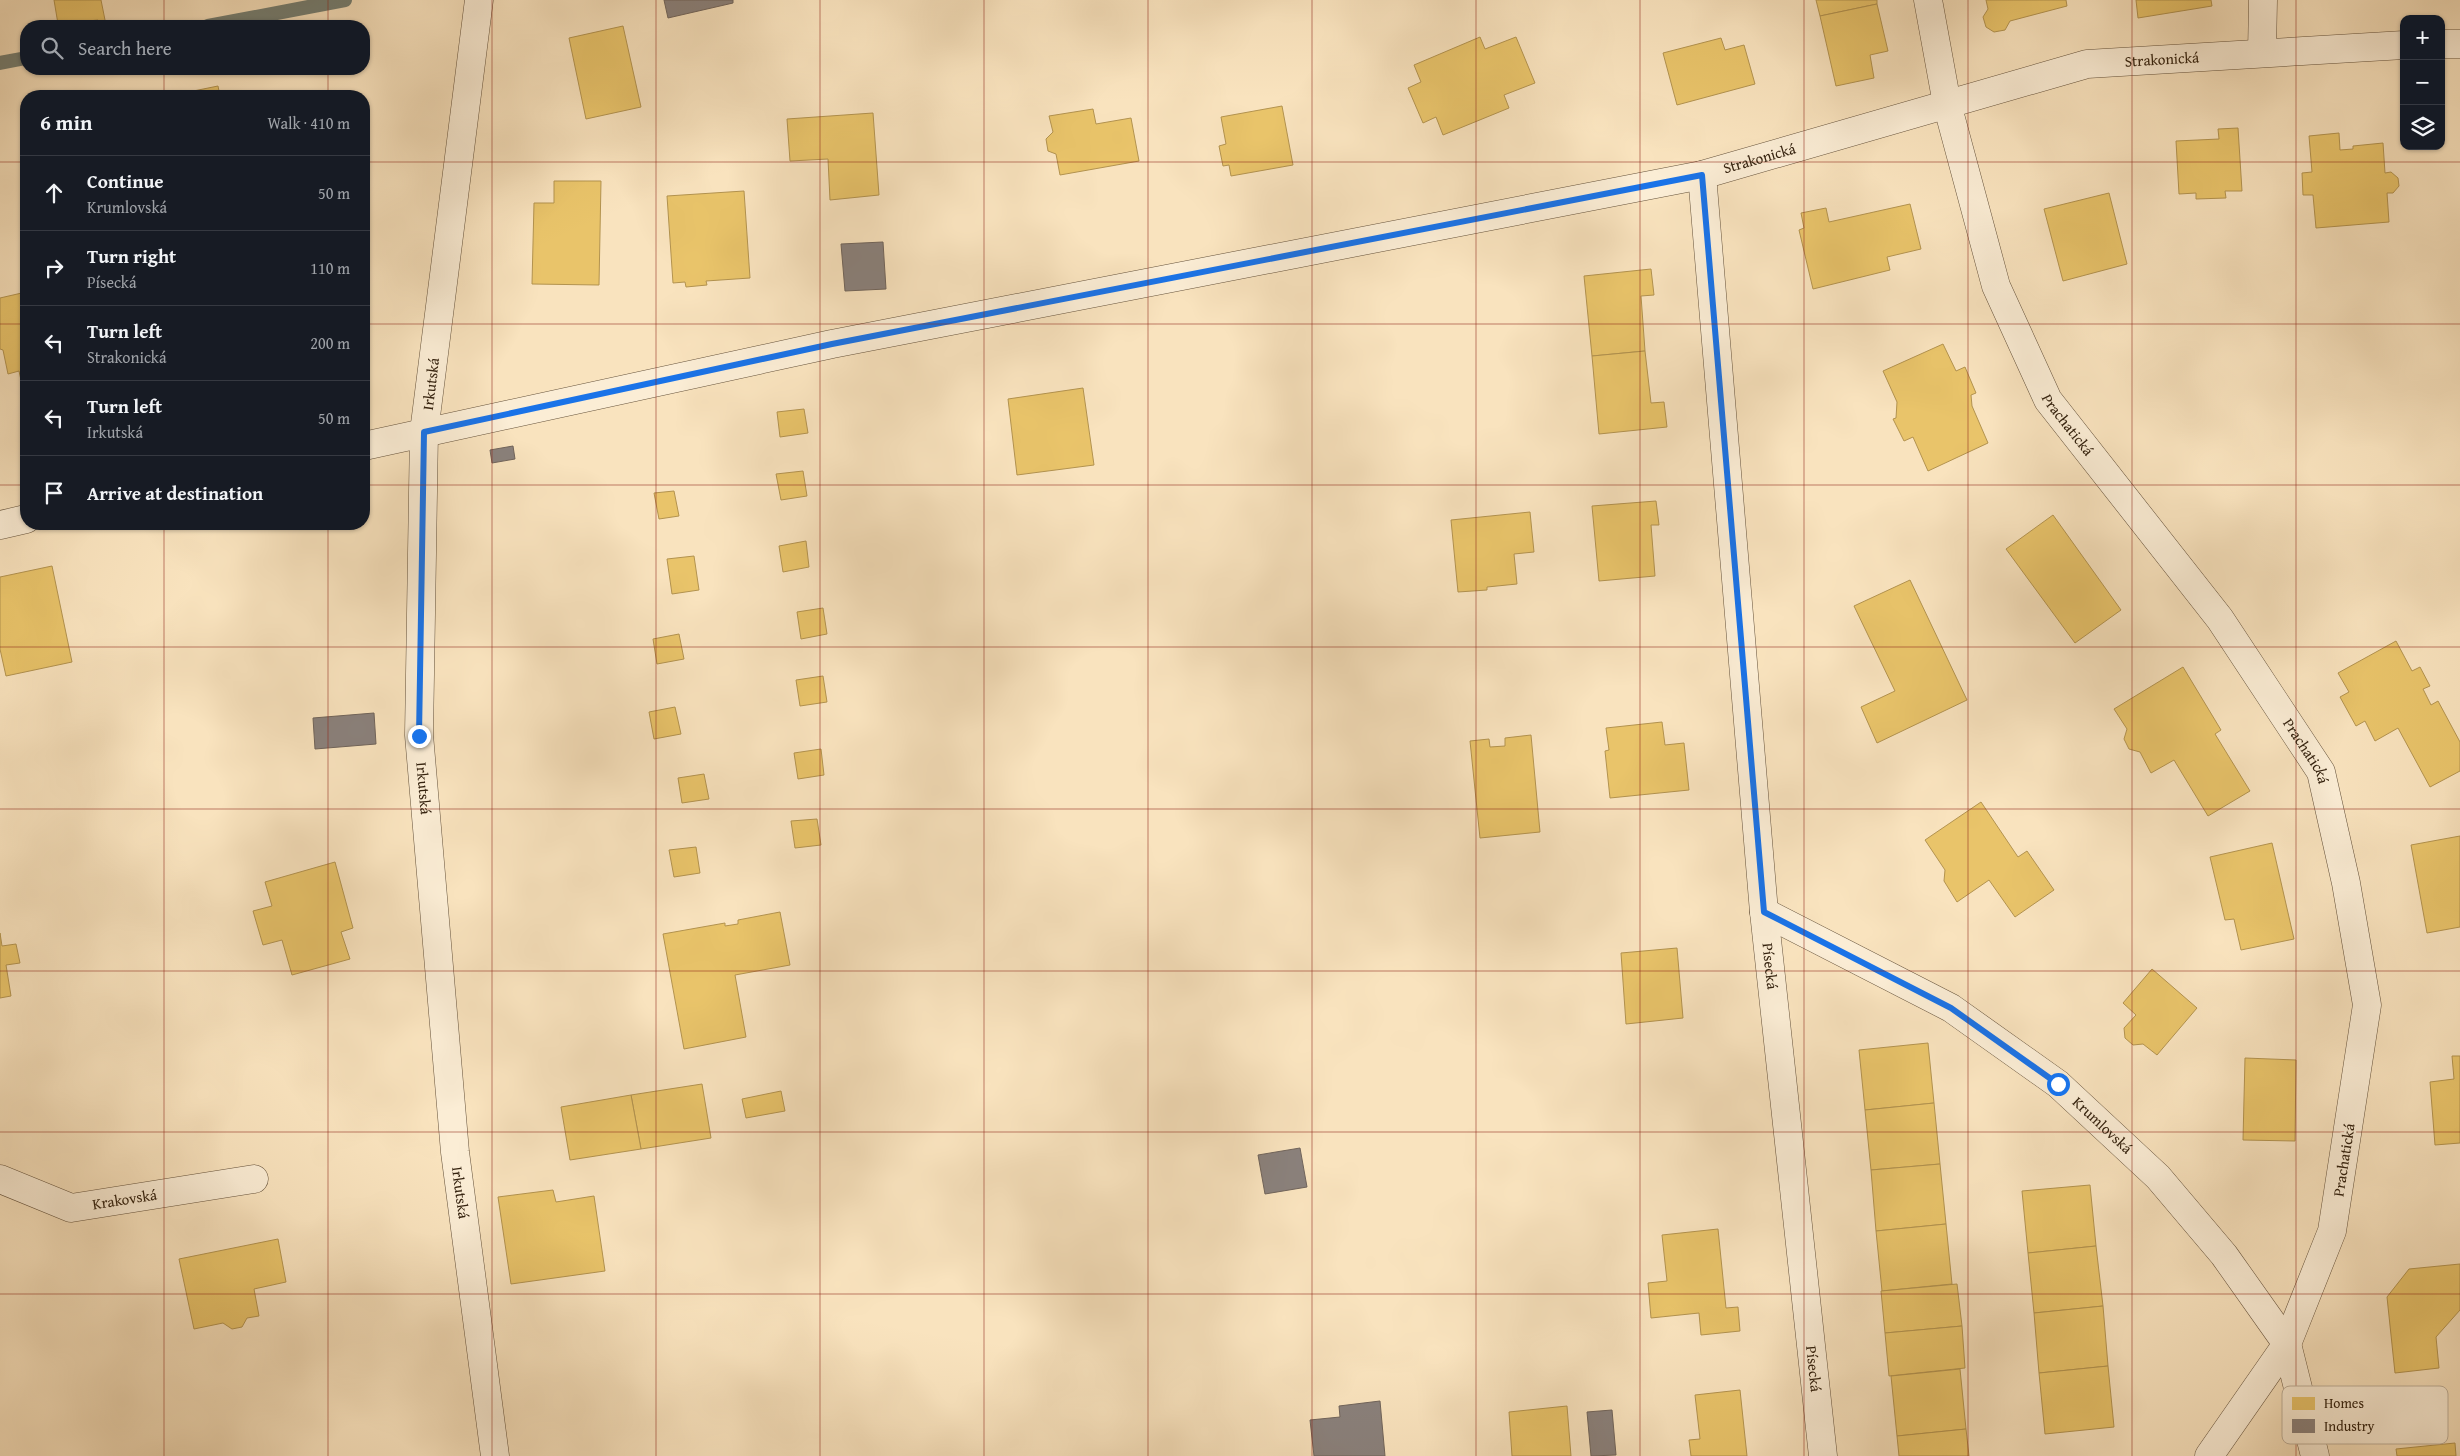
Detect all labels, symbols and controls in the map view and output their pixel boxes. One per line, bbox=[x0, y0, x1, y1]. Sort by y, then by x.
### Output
map controls bbox=[2400, 15, 2445, 150]
button: + bbox=[2400, 15, 2445, 60]
search box bbox=[20, 20, 370, 75]
icon: search bbox=[38, 34, 66, 62]
text: Search here bbox=[78, 34, 172, 62]
street label: Strakonická bbox=[2124, 46, 2200, 72]
button: − bbox=[2400, 60, 2445, 105]
button: layers bbox=[2400, 105, 2445, 150]
text: 6 min bbox=[40, 107, 92, 138]
text: Walk · 410 m bbox=[267, 111, 350, 135]
street label: Strakonická bbox=[1721, 138, 1798, 178]
text: Continue bbox=[87, 167, 164, 195]
icon: ahead bbox=[40, 179, 68, 207]
text: 50 m bbox=[318, 181, 350, 205]
text: Krumlovská bbox=[87, 195, 167, 219]
text: Turn right bbox=[87, 242, 176, 270]
icon: right bbox=[40, 254, 68, 282]
text: 110 m bbox=[310, 256, 350, 280]
text: Písecká bbox=[87, 270, 137, 294]
text: Turn left bbox=[87, 317, 162, 345]
icon: left bbox=[40, 329, 68, 357]
text: 200 m bbox=[310, 331, 350, 355]
text: Strakonická bbox=[87, 345, 166, 369]
street label: Irkutská bbox=[417, 357, 444, 411]
street label: Prachatická bbox=[2037, 390, 2099, 460]
text: Turn left bbox=[87, 392, 162, 420]
icon: left bbox=[40, 404, 68, 432]
text: 50 m bbox=[318, 406, 350, 430]
text: Irkutská bbox=[87, 420, 143, 444]
icon: arrive bbox=[40, 479, 68, 507]
text: Arrive at destination bbox=[87, 479, 263, 507]
street label: Prachatická bbox=[2278, 714, 2334, 786]
route end bbox=[408, 725, 431, 748]
street label: Irkutská bbox=[411, 761, 437, 815]
street label: Písecká bbox=[1757, 942, 1783, 990]
route start bbox=[2047, 1073, 2070, 1096]
street label: Krumlovská bbox=[2068, 1092, 2137, 1158]
street label: Prachatická bbox=[2327, 1122, 2360, 1198]
street label: Irkutská bbox=[447, 1165, 475, 1220]
street label: Krakovská bbox=[91, 1184, 158, 1214]
street label: Písecká bbox=[1801, 1344, 1827, 1393]
legend bbox=[2282, 1386, 2448, 1444]
text: Homes bbox=[2324, 1393, 2364, 1413]
text: Industry bbox=[2324, 1416, 2374, 1436]

